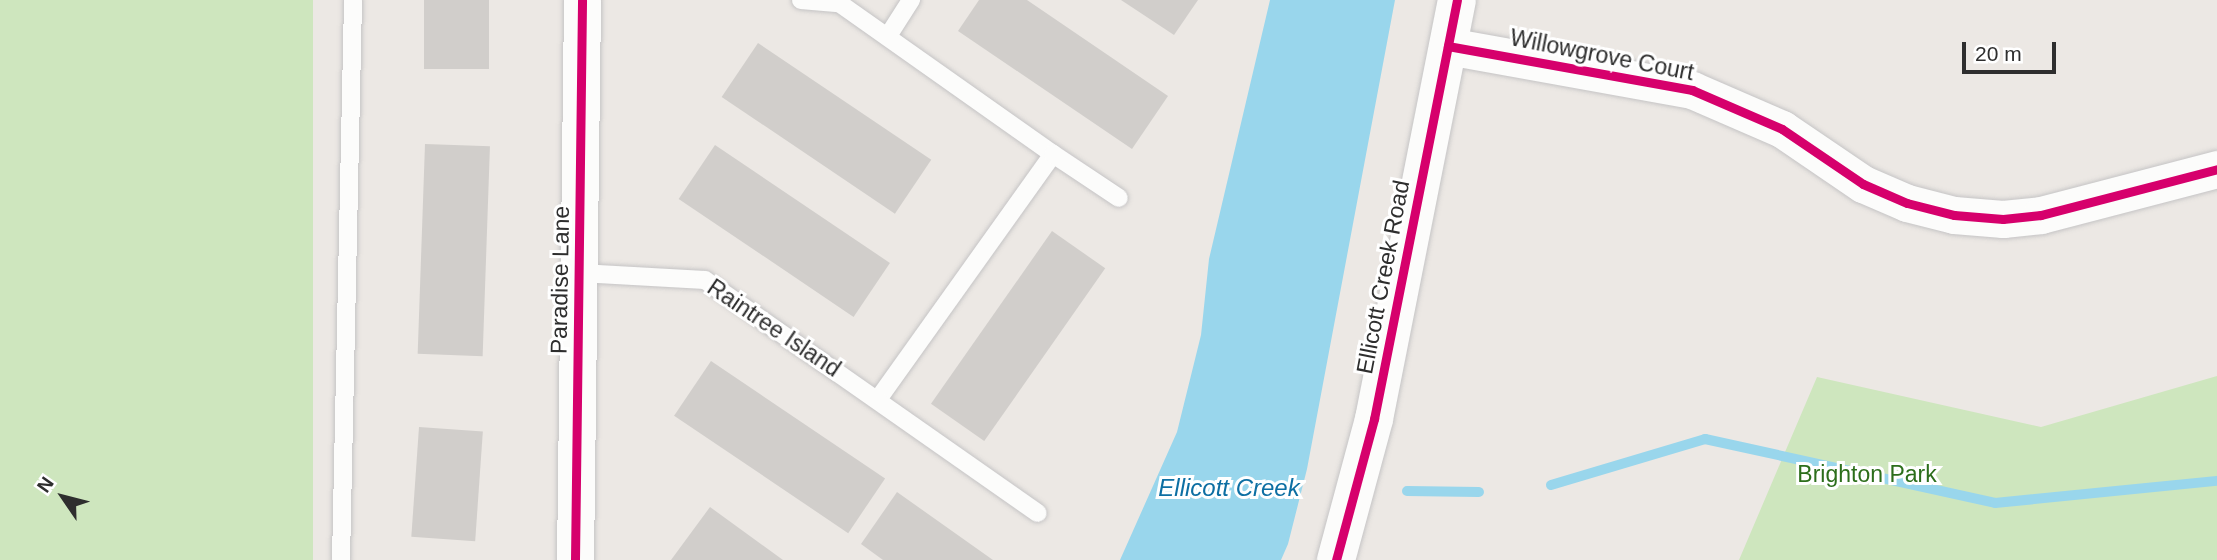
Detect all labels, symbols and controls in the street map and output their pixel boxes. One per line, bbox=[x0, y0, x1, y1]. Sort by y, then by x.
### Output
street label: Willowgrove Court bbox=[1508, 24, 1696, 86]
scale bar bbox=[1965, 28, 2060, 72]
text: 20 m bbox=[1975, 42, 2022, 65]
street label: Ellicott Creek Road bbox=[1351, 178, 1415, 376]
street label: Paradise Lane bbox=[545, 206, 575, 354]
street label: Raintree Island bbox=[702, 273, 846, 383]
park label: Brighton Park bbox=[1797, 460, 1937, 488]
north arrow bbox=[28, 462, 98, 532]
text: N bbox=[33, 473, 58, 496]
water label: Ellicott Creek bbox=[1158, 474, 1300, 502]

